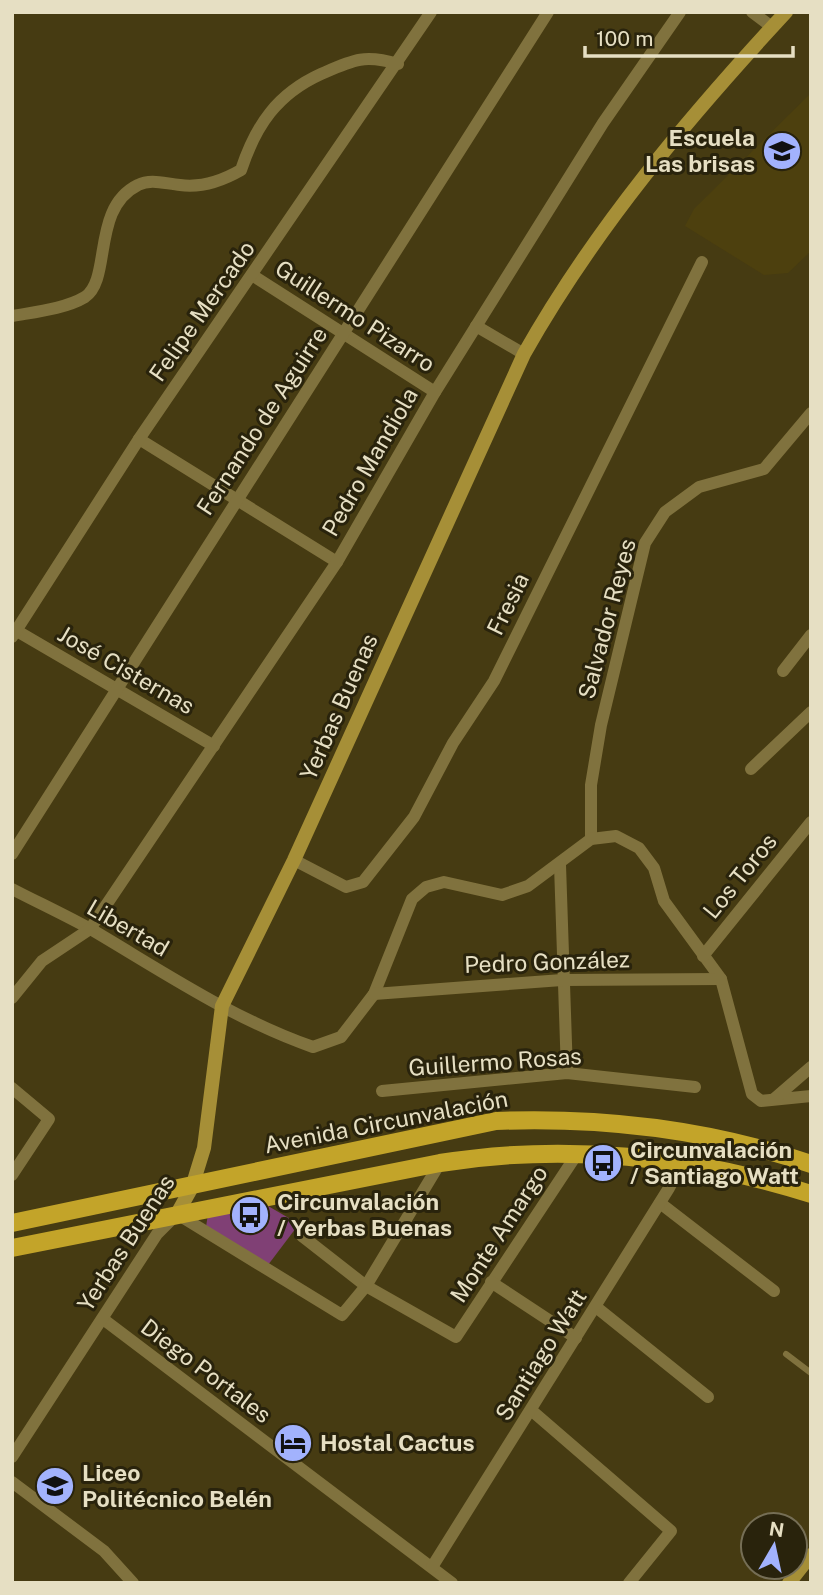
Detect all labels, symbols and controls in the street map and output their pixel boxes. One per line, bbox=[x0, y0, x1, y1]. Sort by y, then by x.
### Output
scale bar bbox=[585, 14, 793, 58]
text: 100 m bbox=[596, 26, 653, 51]
place label: Escuela Las brisas bbox=[645, 124, 755, 177]
school or university icon: Escuela Las brisas bbox=[761, 130, 803, 172]
street label: Felipe Mercado bbox=[143, 235, 260, 386]
street label: Guillermo Pizarro bbox=[271, 254, 440, 377]
street label: Fernando de Aguirre bbox=[191, 322, 332, 520]
street label: Pedro Mandiola bbox=[316, 383, 423, 541]
street label: Salvador Reyes bbox=[572, 536, 641, 702]
street label: Fresia bbox=[481, 568, 534, 639]
street label: José Cisternas bbox=[53, 620, 199, 720]
street label: Yerbas Buenas bbox=[294, 630, 383, 784]
street label: Los Toros bbox=[697, 828, 782, 924]
street label: Libertad bbox=[83, 893, 174, 962]
street label: Pedro González bbox=[464, 945, 630, 978]
street label: Guillermo Rosas bbox=[407, 1042, 583, 1081]
street label: Avenida Circunvalación bbox=[262, 1085, 510, 1158]
place label: Circunvalación / Santiago Watt bbox=[630, 1136, 799, 1189]
bus stop icon: Circunvalación / Santiago Watt bbox=[582, 1142, 624, 1184]
street label: Monte Amargo bbox=[444, 1160, 553, 1307]
street label: Yerbas Buenas bbox=[71, 1169, 180, 1316]
place label: Circunvalación / Yerbas Buenas bbox=[277, 1188, 452, 1241]
bus stop icon: Circunvalación / Yerbas Buenas bbox=[229, 1194, 271, 1236]
street label: Santiago Watt bbox=[489, 1284, 592, 1425]
street label: Diego Portales bbox=[136, 1313, 277, 1428]
hotel icon: Hostal Cactus bbox=[272, 1422, 314, 1464]
place label: Hostal Cactus bbox=[320, 1429, 475, 1456]
place label: Liceo Politécnico Belén bbox=[82, 1459, 272, 1512]
school or university icon: Liceo Politécnico Belén bbox=[34, 1465, 76, 1507]
north arrow bbox=[739, 1511, 809, 1581]
text: N bbox=[768, 1517, 786, 1541]

